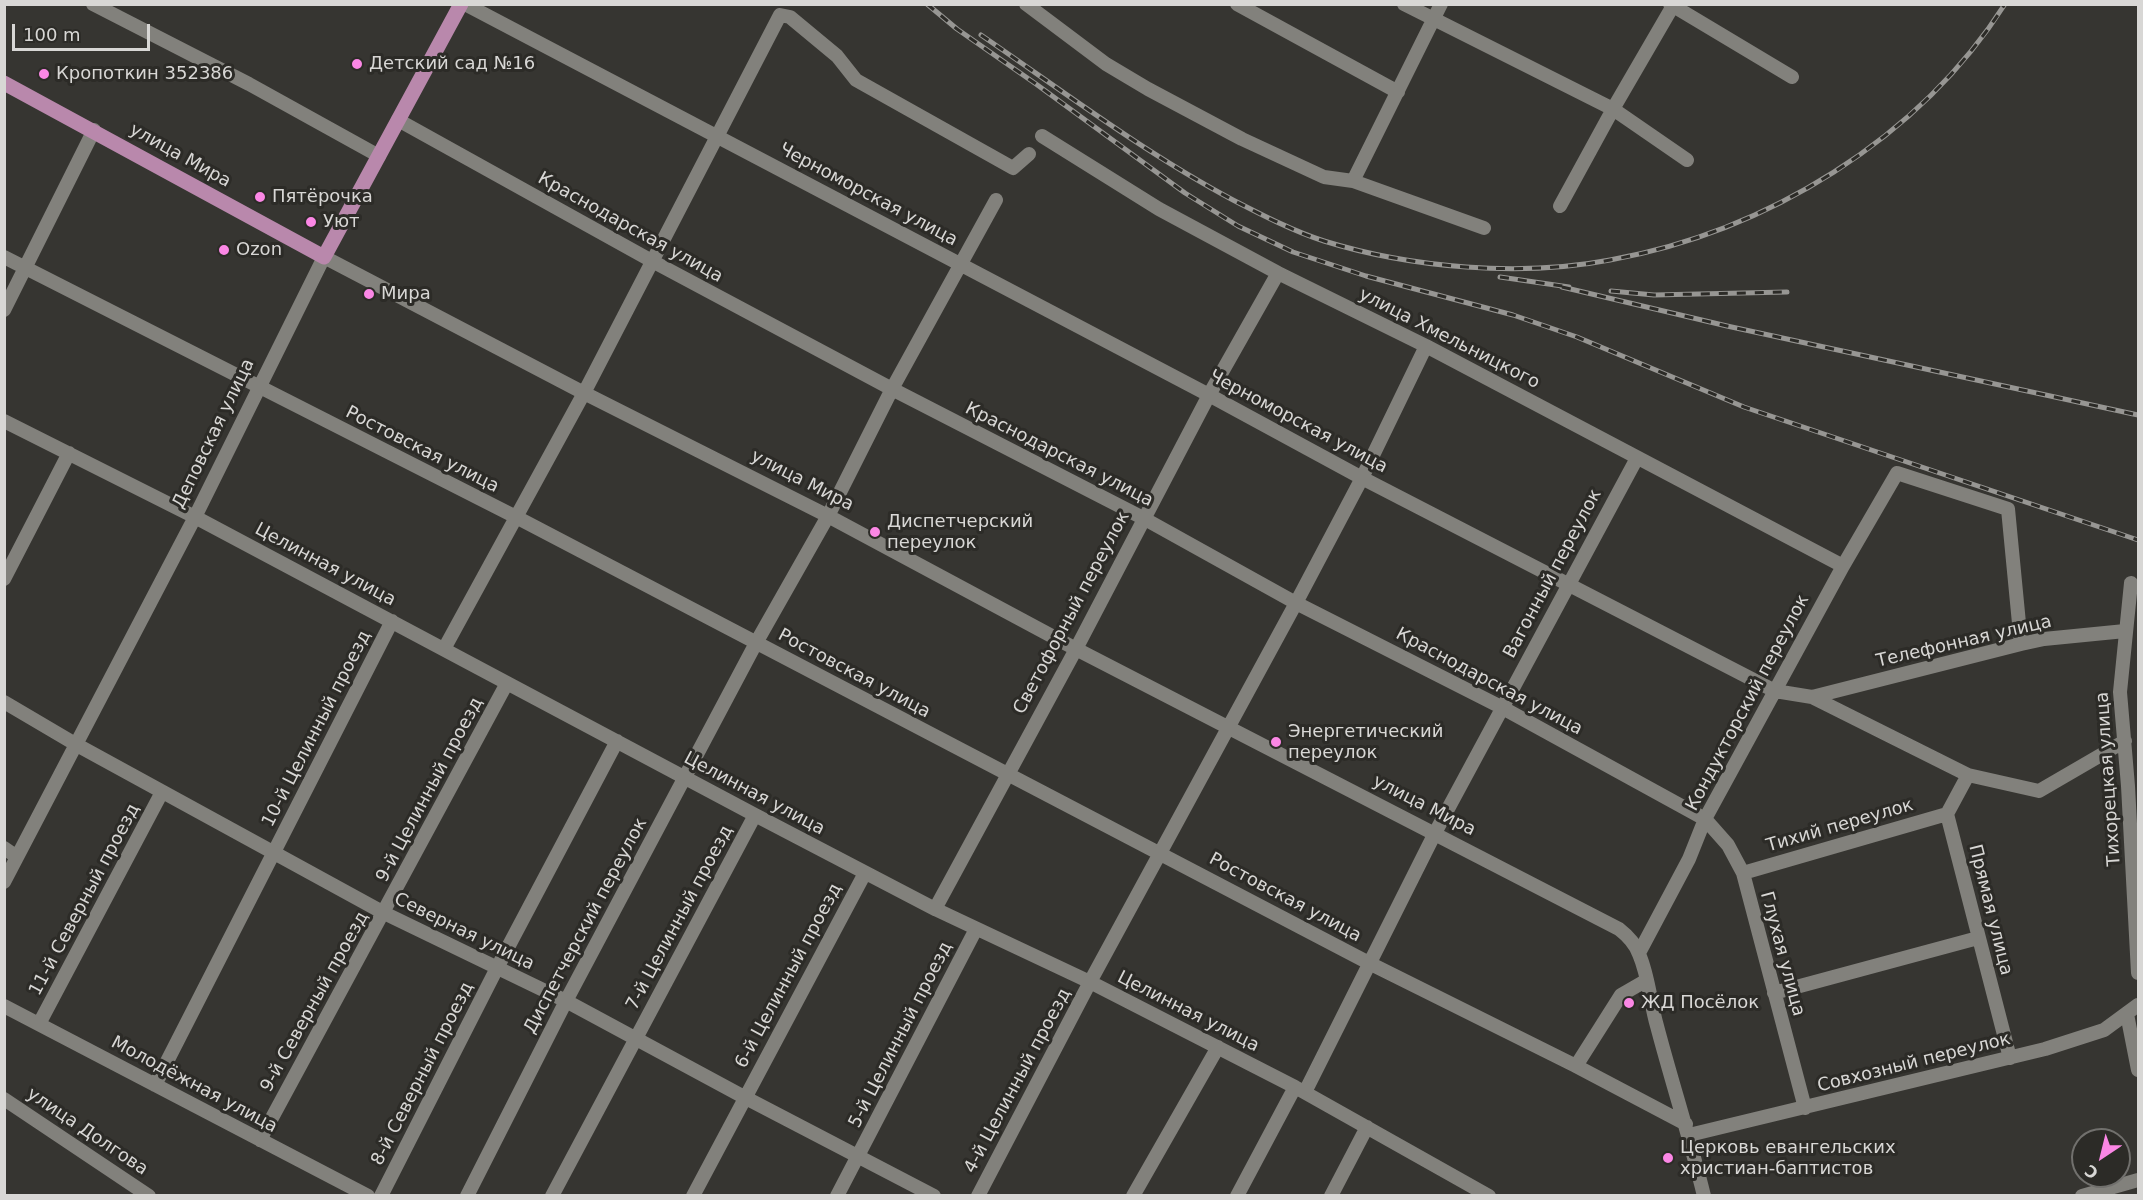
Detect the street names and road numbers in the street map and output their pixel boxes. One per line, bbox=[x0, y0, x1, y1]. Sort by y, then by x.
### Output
street label: улица Мира bbox=[126, 119, 234, 193]
street label: Черноморская улица bbox=[775, 139, 961, 251]
street label: Краснодарская улица bbox=[534, 168, 726, 288]
street label: улица Хмельницкого bbox=[1355, 284, 1543, 394]
street label: Деповская улица bbox=[168, 356, 260, 512]
street label: Черноморская улица bbox=[1205, 366, 1391, 478]
street label: Краснодарская улица bbox=[961, 398, 1157, 512]
street label: Ростовская улица bbox=[342, 402, 502, 498]
street label: улица Мира bbox=[747, 446, 857, 516]
street label: Вагонный переулок bbox=[1499, 486, 1607, 662]
street label: Светофорный переулок bbox=[1009, 508, 1135, 718]
street label: Целинная улица bbox=[251, 519, 399, 611]
street label: Кондукторский переулок bbox=[1682, 591, 1814, 815]
street label: Телефонная улица bbox=[1874, 611, 2054, 673]
street label: Краснодарская улица bbox=[1392, 624, 1586, 740]
street label: Ростовская улица bbox=[774, 625, 934, 723]
street label: 10-й Целинный проезд bbox=[258, 627, 376, 831]
street label: Тихорецкая улица bbox=[2092, 691, 2126, 867]
street label: 9-й Целинный проезд bbox=[372, 694, 488, 886]
street label: Целинная улица bbox=[680, 748, 828, 840]
street label: улица Мира bbox=[1369, 771, 1479, 841]
street label: Тихий переулок bbox=[1764, 795, 1916, 857]
street label: 11-й Северный проезд bbox=[25, 800, 145, 1000]
street label: Диспетчерский переулок bbox=[520, 814, 652, 1038]
street label: 7-й Целинный проезд bbox=[622, 822, 738, 1014]
street label: Прямая улица bbox=[1963, 842, 2017, 978]
street label: Ростовская улица bbox=[1205, 849, 1365, 947]
street label: 6-й Целинный проезд bbox=[731, 880, 847, 1072]
street label: Северная улица bbox=[390, 889, 538, 975]
street label: Глухая улица bbox=[1755, 889, 1809, 1019]
street label: 9-й Северный проезд bbox=[256, 908, 374, 1096]
street label: 5-й Целинный проезд bbox=[845, 938, 957, 1132]
street label: Целинная улица bbox=[1113, 967, 1263, 1057]
street label: 8-й Северный проезд bbox=[367, 979, 479, 1169]
street label: 4-й Целинный проезд bbox=[960, 985, 1076, 1177]
street label: Совхозный переулок bbox=[1815, 1029, 2013, 1097]
street label: Молодёжная улица bbox=[107, 1032, 281, 1138]
street label: улица Долгова bbox=[22, 1083, 152, 1181]

